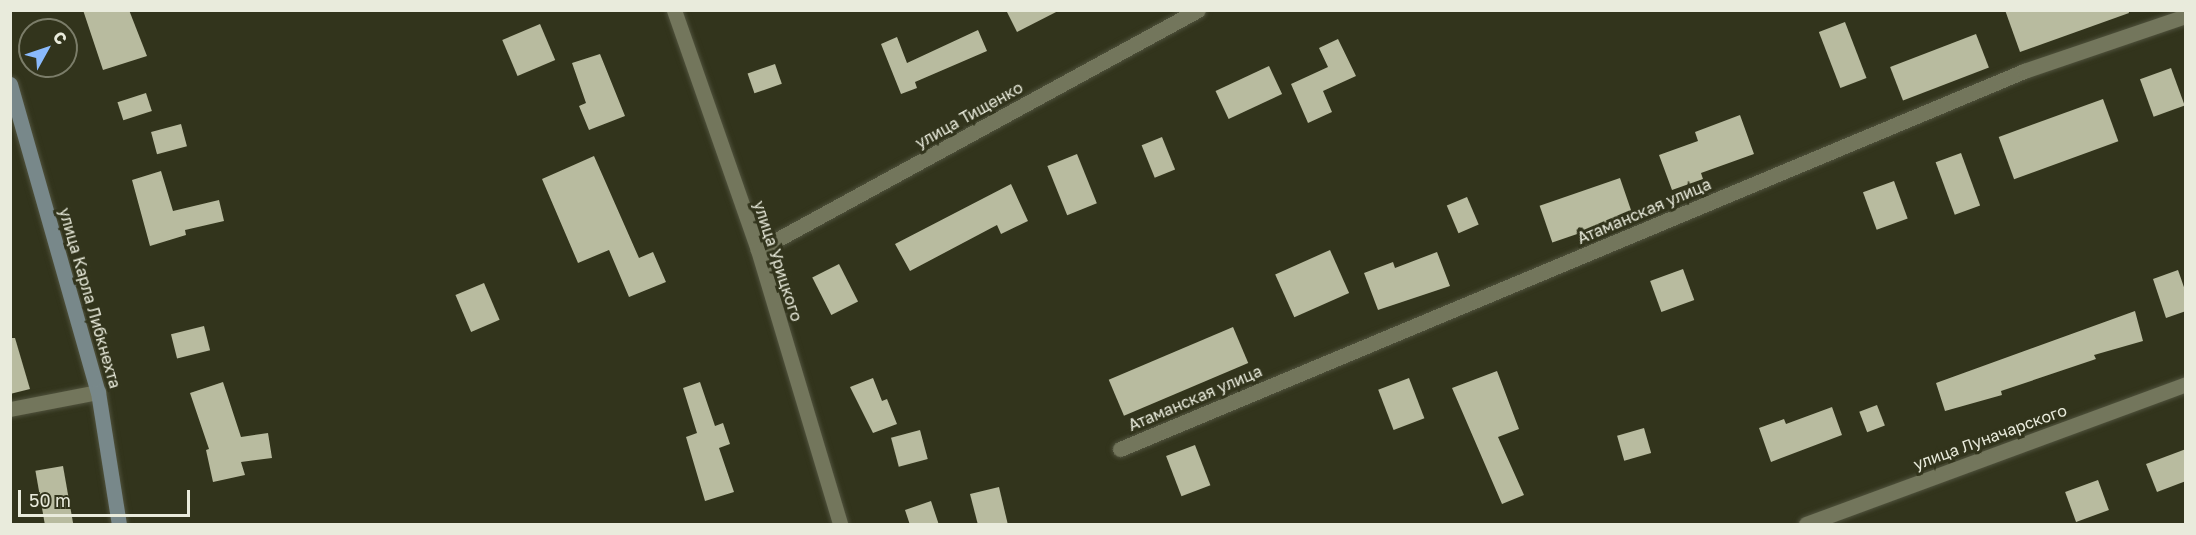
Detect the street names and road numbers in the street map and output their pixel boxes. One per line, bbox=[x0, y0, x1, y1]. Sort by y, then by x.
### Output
street label: улица Тищенко bbox=[912, 77, 1026, 153]
street label: Атаманская улица bbox=[1574, 174, 1714, 248]
street label: улица Урицкого bbox=[749, 198, 807, 324]
street label: улица Карла Либкнехта bbox=[55, 205, 125, 391]
street label: Атаманская улица bbox=[1125, 361, 1265, 435]
street label: улица Луначарского bbox=[1911, 400, 2069, 474]

